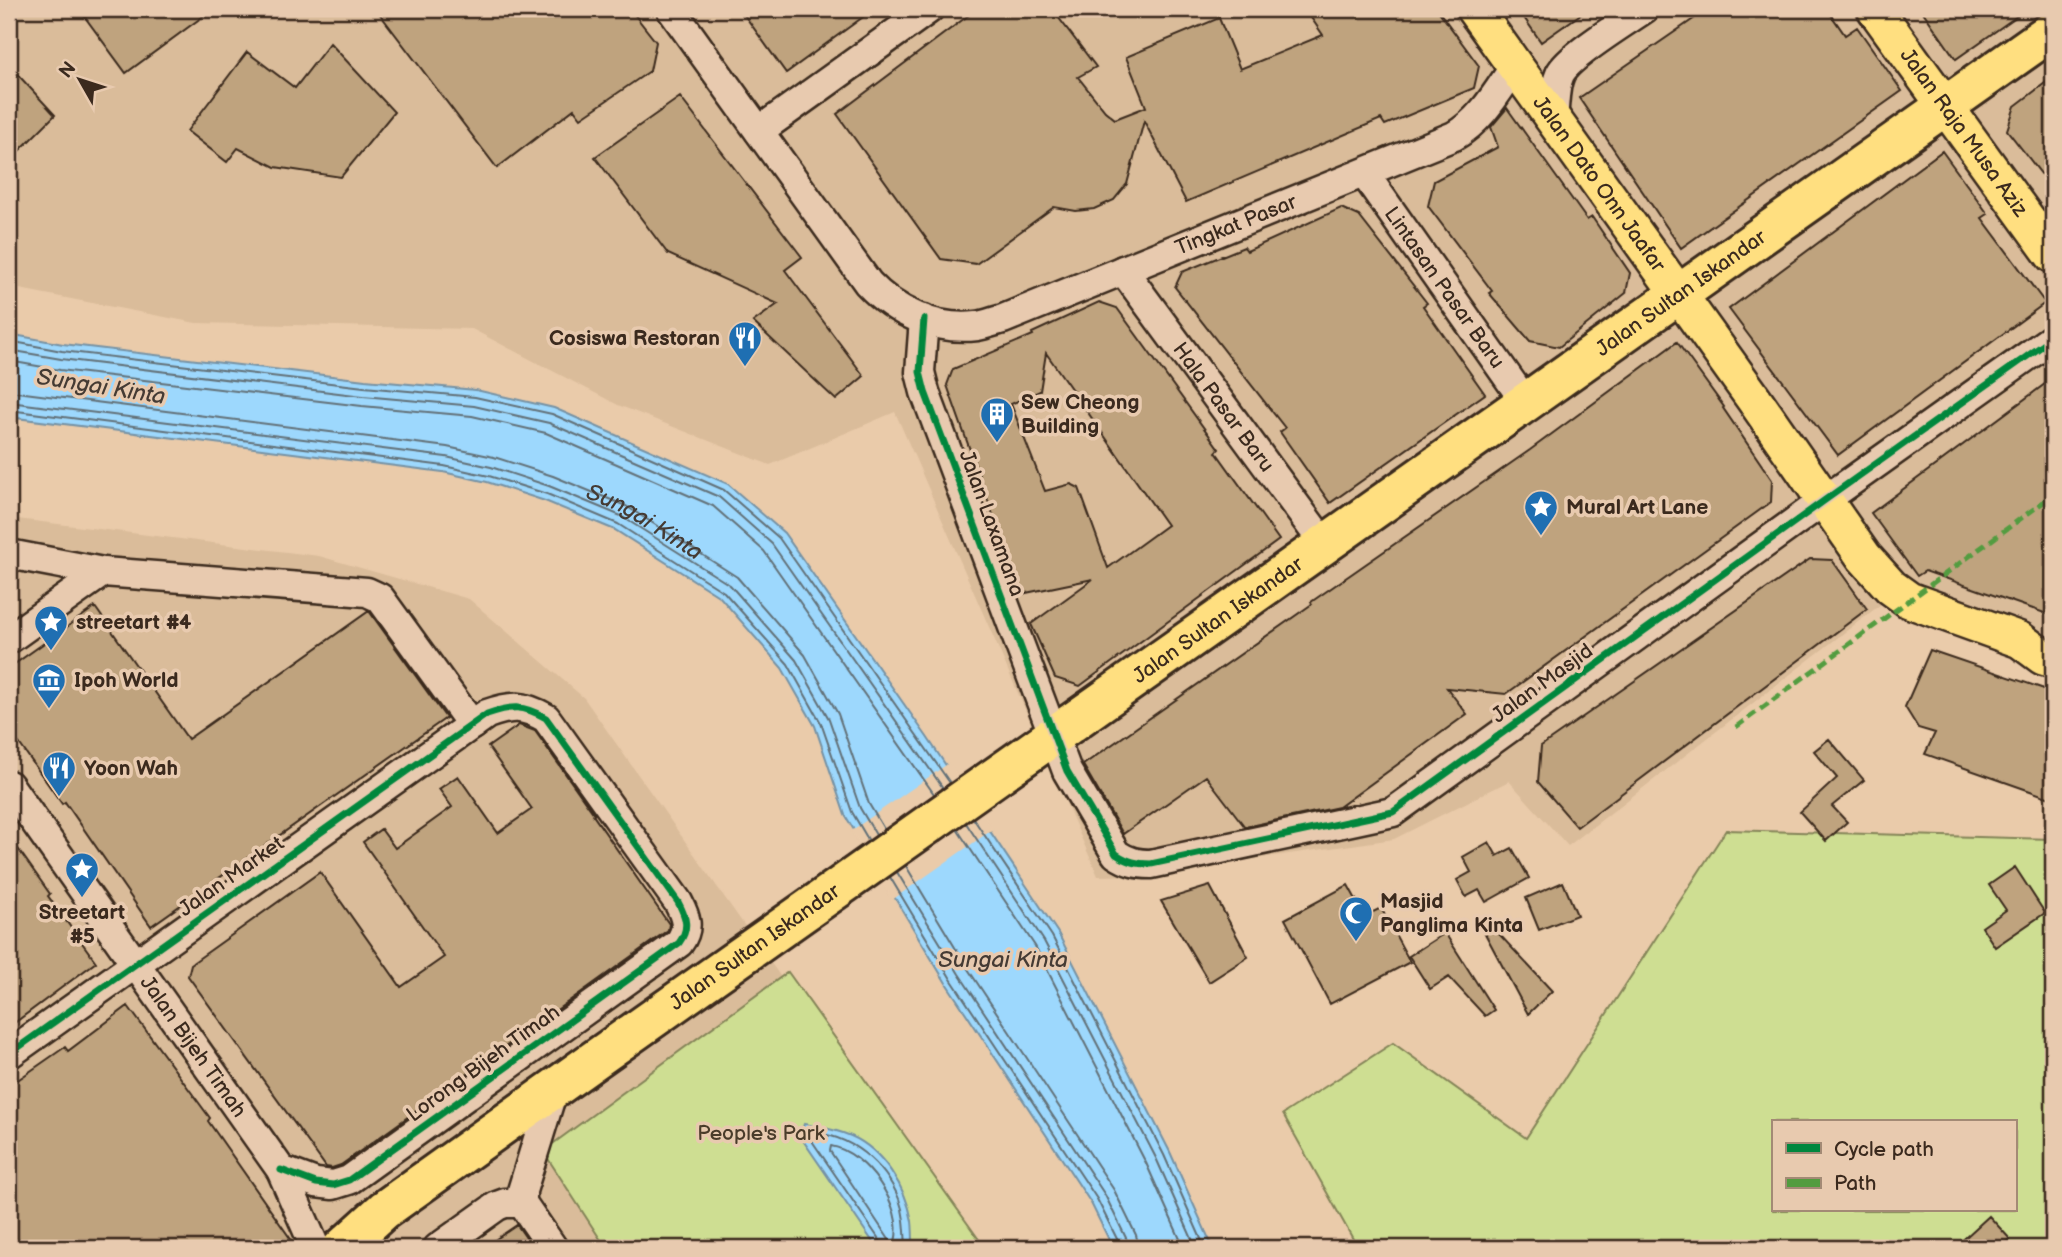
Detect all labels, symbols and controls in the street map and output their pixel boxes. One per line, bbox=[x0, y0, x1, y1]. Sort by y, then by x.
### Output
street label: Jalan Raja Musa Aziz bbox=[1895, 44, 2033, 222]
north arrow bbox=[46, 46, 116, 116]
text: N bbox=[55, 57, 81, 83]
street label: Jalan Dato Onn Jaafar bbox=[1527, 91, 1671, 277]
street label: Tingkat Pasar bbox=[1172, 189, 1301, 261]
street label: Lintasan Pasar Baru bbox=[1379, 202, 1510, 373]
street label: Jalan Sultan Iskandar bbox=[1591, 224, 1771, 362]
restaurant icon: Cosiswa Restoran bbox=[726, 319, 764, 368]
place label: Cosiswa Restoran bbox=[549, 326, 720, 351]
street label: Hala Pasar Baru bbox=[1167, 338, 1279, 477]
water label: Sungai Kinta bbox=[34, 363, 167, 411]
place label: Sew Cheong Building bbox=[1021, 390, 1139, 439]
building icon: Sew Cheong Building bbox=[978, 395, 1016, 444]
street label: Jalan Laxamana bbox=[953, 447, 1030, 600]
water label: Sungai Kinta bbox=[582, 478, 708, 566]
place icon: Mural Art Lane bbox=[1522, 488, 1560, 537]
place label: Mural Art Lane bbox=[1566, 495, 1708, 520]
street label: Jalan Sultan Iskandar bbox=[1128, 551, 1308, 689]
place icon: streetart #4 bbox=[32, 603, 70, 652]
place label: streetart #4 bbox=[76, 610, 192, 635]
street label: Jalan Masjid bbox=[1487, 638, 1598, 728]
museum icon: Ipoh World bbox=[30, 661, 68, 710]
place label: Ipoh World bbox=[74, 668, 179, 693]
restaurant icon: Yoon Wah bbox=[40, 749, 78, 798]
place label: Yoon Wah bbox=[84, 756, 178, 781]
street label: Jalan Market bbox=[174, 831, 289, 922]
place icon: Streetart #5 bbox=[63, 850, 101, 899]
street label: Jalan Sultan Iskandar bbox=[665, 878, 845, 1016]
place label: Masjid Panglima Kinta bbox=[1380, 889, 1523, 938]
mosque icon: Masjid Panglima Kinta bbox=[1337, 894, 1375, 943]
place label: Streetart #5 bbox=[39, 900, 125, 949]
water label: Sungai Kinta bbox=[938, 946, 1068, 974]
street label: Jalan Bijeh Timah bbox=[135, 971, 252, 1122]
street label: Lorong Bijeh Timah bbox=[402, 999, 565, 1127]
legend bbox=[1772, 1120, 2016, 1212]
park label: People's Park bbox=[697, 1121, 825, 1146]
text: Cycle path bbox=[1834, 1137, 1934, 1162]
text: Path bbox=[1834, 1171, 1876, 1196]

